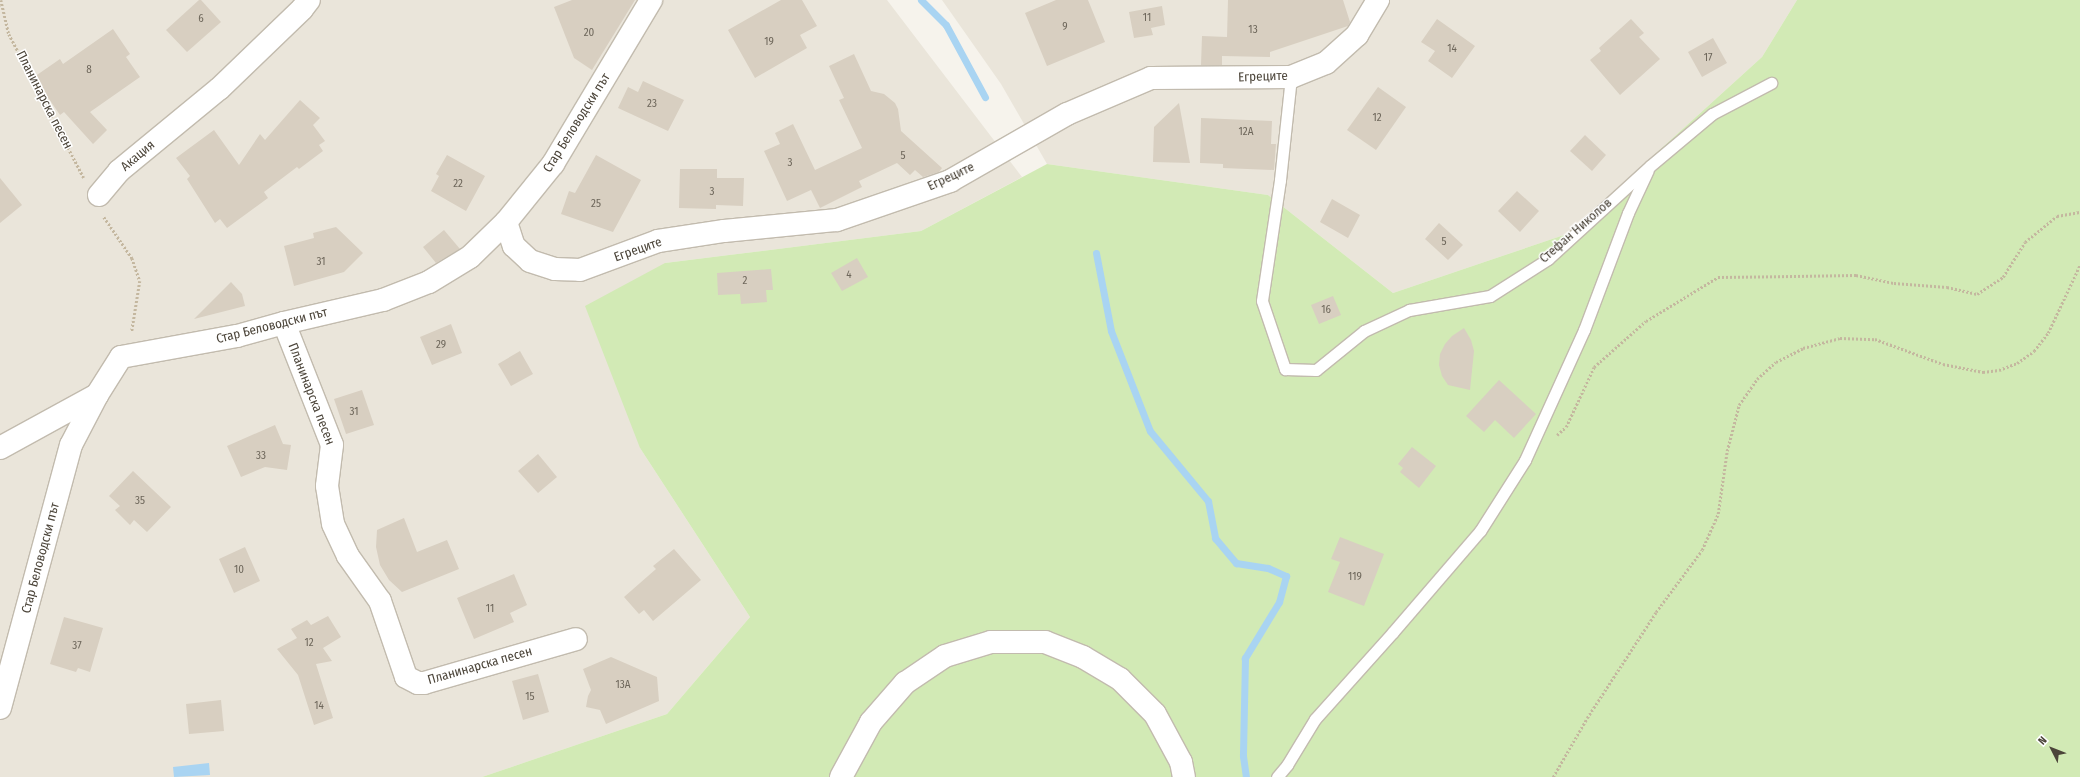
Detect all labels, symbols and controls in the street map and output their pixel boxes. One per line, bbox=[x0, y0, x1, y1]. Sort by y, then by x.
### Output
house number: 11 bbox=[1143, 11, 1151, 25]
house number: 6 bbox=[198, 12, 204, 26]
house number: 9 bbox=[1062, 20, 1068, 34]
house number: 13 bbox=[1248, 23, 1258, 37]
house number: 20 bbox=[584, 26, 594, 40]
house number: 19 bbox=[764, 35, 774, 49]
house number: 14 bbox=[1447, 42, 1457, 56]
street label: Планинарска песен bbox=[13, 48, 75, 152]
house number: 17 bbox=[1704, 51, 1712, 65]
house number: 8 bbox=[86, 63, 92, 77]
street label: Егреците bbox=[1238, 68, 1288, 86]
street label: Стар Беловодски път bbox=[540, 71, 614, 175]
house number: 23 bbox=[647, 97, 657, 111]
house number: 12 bbox=[1372, 111, 1382, 125]
house number: 12А bbox=[1239, 125, 1253, 139]
street label: Акация bbox=[118, 137, 158, 175]
house number: 5 bbox=[900, 149, 906, 163]
house number: 3 bbox=[788, 156, 792, 170]
street label: Егреците bbox=[925, 159, 977, 195]
house number: 22 bbox=[453, 177, 463, 191]
house number: 3 bbox=[710, 185, 714, 199]
street label: Стефан Николов bbox=[1537, 195, 1615, 267]
house number: 25 bbox=[591, 197, 601, 211]
street label: Егреците bbox=[612, 235, 664, 265]
house number: 5 bbox=[1441, 235, 1447, 249]
house number: 31 bbox=[317, 255, 325, 269]
house number: 4 bbox=[846, 268, 852, 282]
house number: 2 bbox=[743, 274, 747, 288]
house number: 16 bbox=[1321, 303, 1331, 317]
street label: Стар Беловодски път bbox=[215, 305, 329, 347]
house number: 29 bbox=[436, 338, 446, 352]
street label: Планинарска песен bbox=[284, 341, 338, 447]
house number: 31 bbox=[350, 405, 358, 419]
house number: 33 bbox=[256, 449, 266, 463]
house number: 35 bbox=[135, 494, 145, 508]
street label: Стар Беловодски път bbox=[19, 501, 63, 615]
house number: 10 bbox=[234, 563, 244, 577]
house number: 119 bbox=[1348, 570, 1362, 584]
house number: 11 bbox=[486, 602, 494, 616]
house number: 12 bbox=[304, 636, 314, 650]
house number: 37 bbox=[72, 639, 82, 653]
street label: Планинарска песен bbox=[426, 644, 534, 688]
house number: 13А bbox=[615, 678, 631, 692]
house number: 15 bbox=[525, 690, 535, 704]
house number: 14 bbox=[314, 699, 324, 713]
north arrow bbox=[2032, 729, 2072, 769]
text: N bbox=[2036, 734, 2050, 747]

